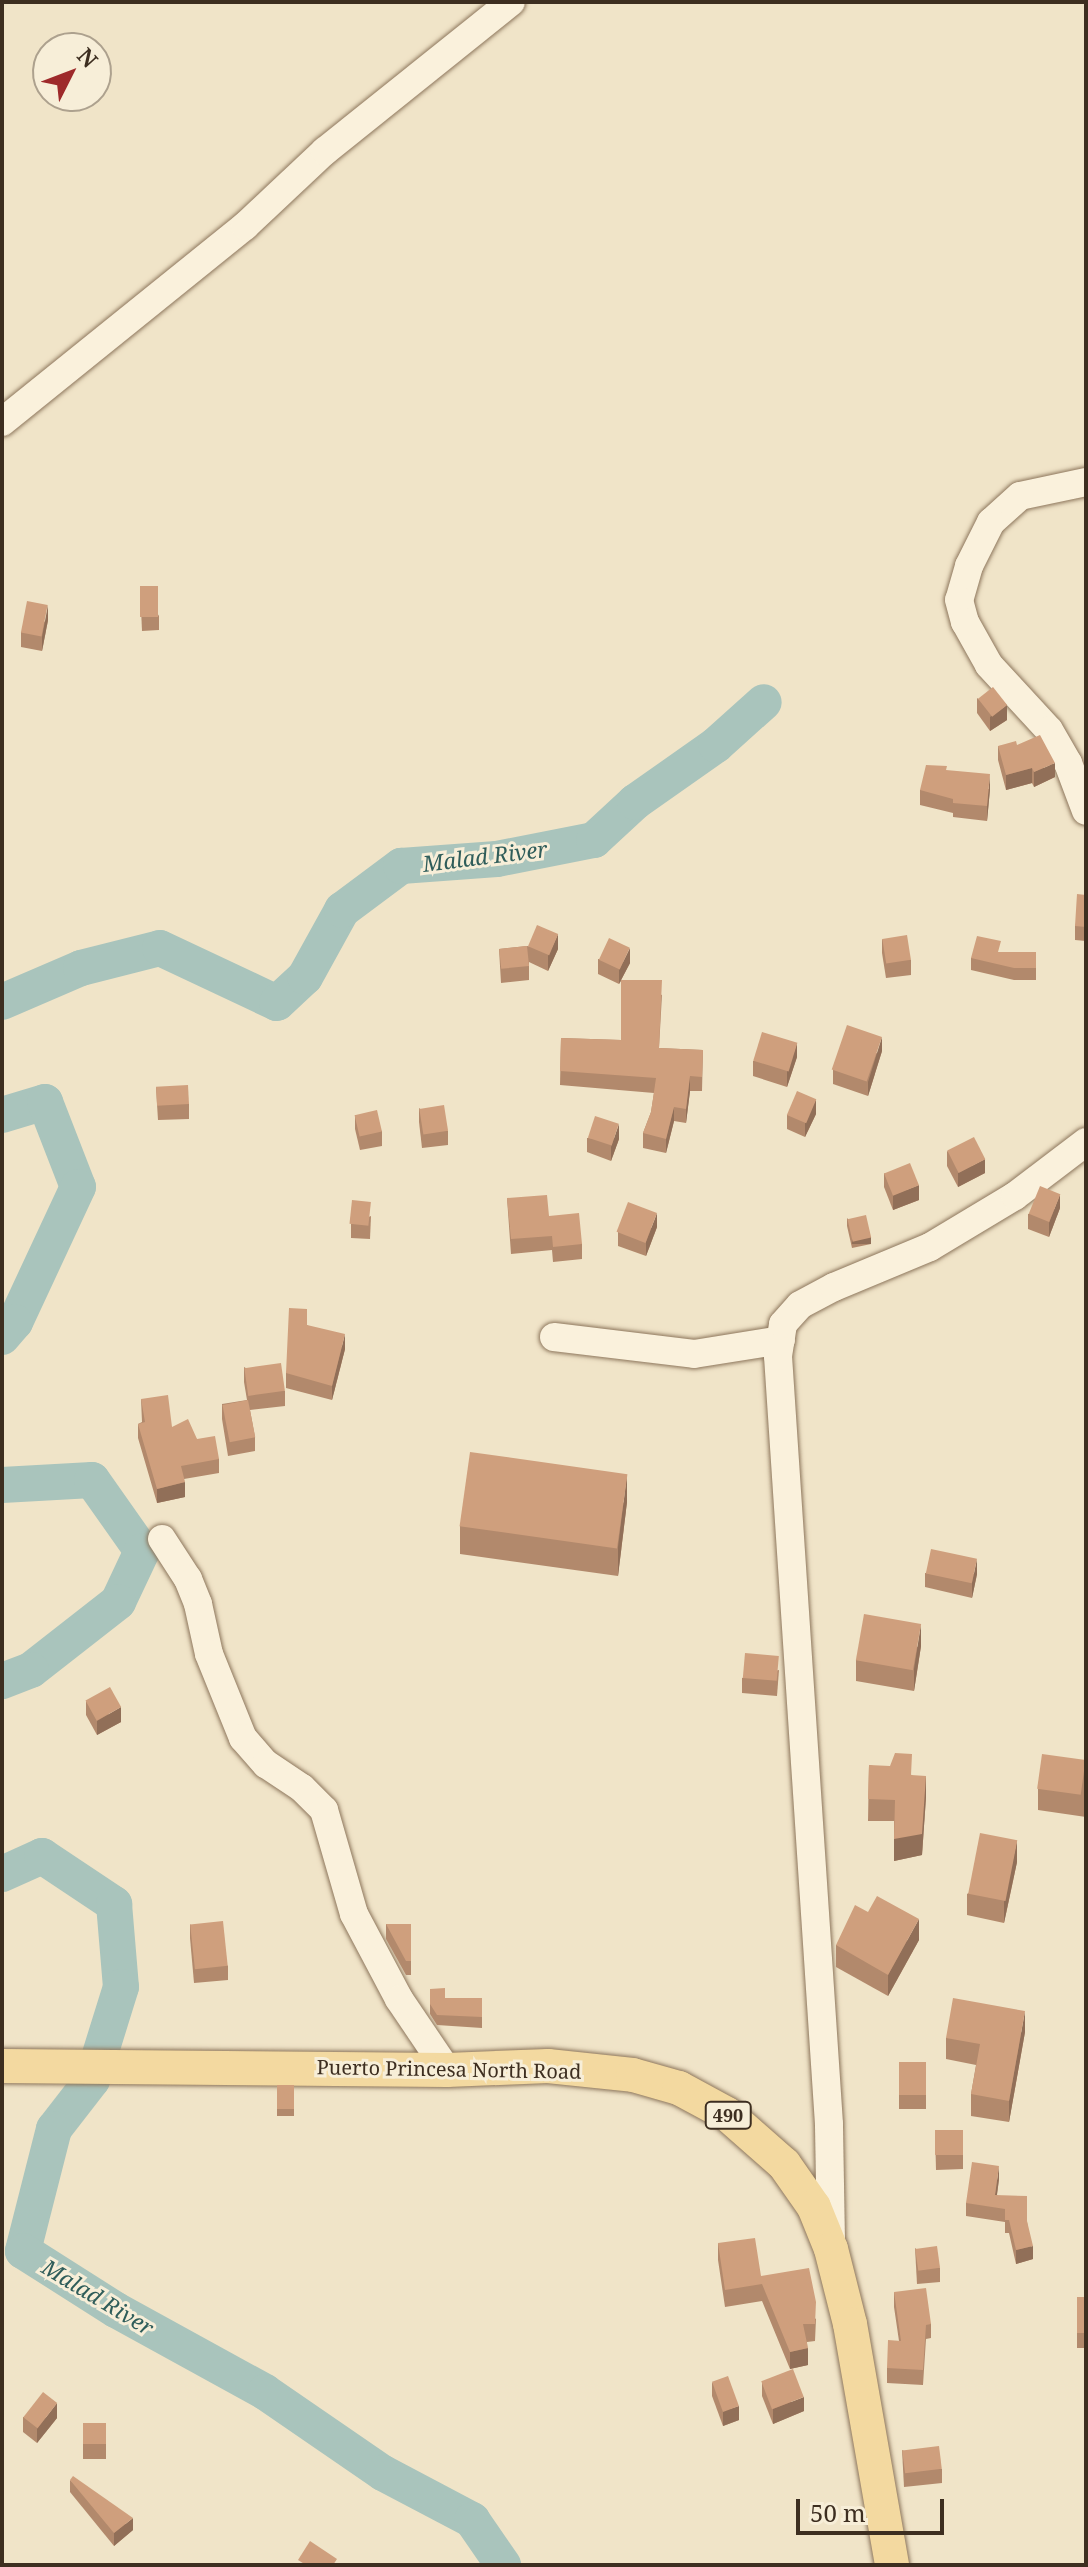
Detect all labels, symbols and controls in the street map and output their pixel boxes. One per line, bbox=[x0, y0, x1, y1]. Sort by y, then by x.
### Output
north arrow bbox=[32, 32, 112, 112]
text: N bbox=[71, 41, 105, 74]
water label: Malad River bbox=[421, 835, 549, 877]
street label: Puerto Princesa North Road bbox=[316, 2055, 582, 2083]
road number: 490 bbox=[704, 2101, 752, 2129]
water label: Malad River bbox=[37, 2253, 159, 2341]
scale bar bbox=[800, 2483, 948, 2533]
text: 50 m bbox=[810, 2496, 866, 2529]

